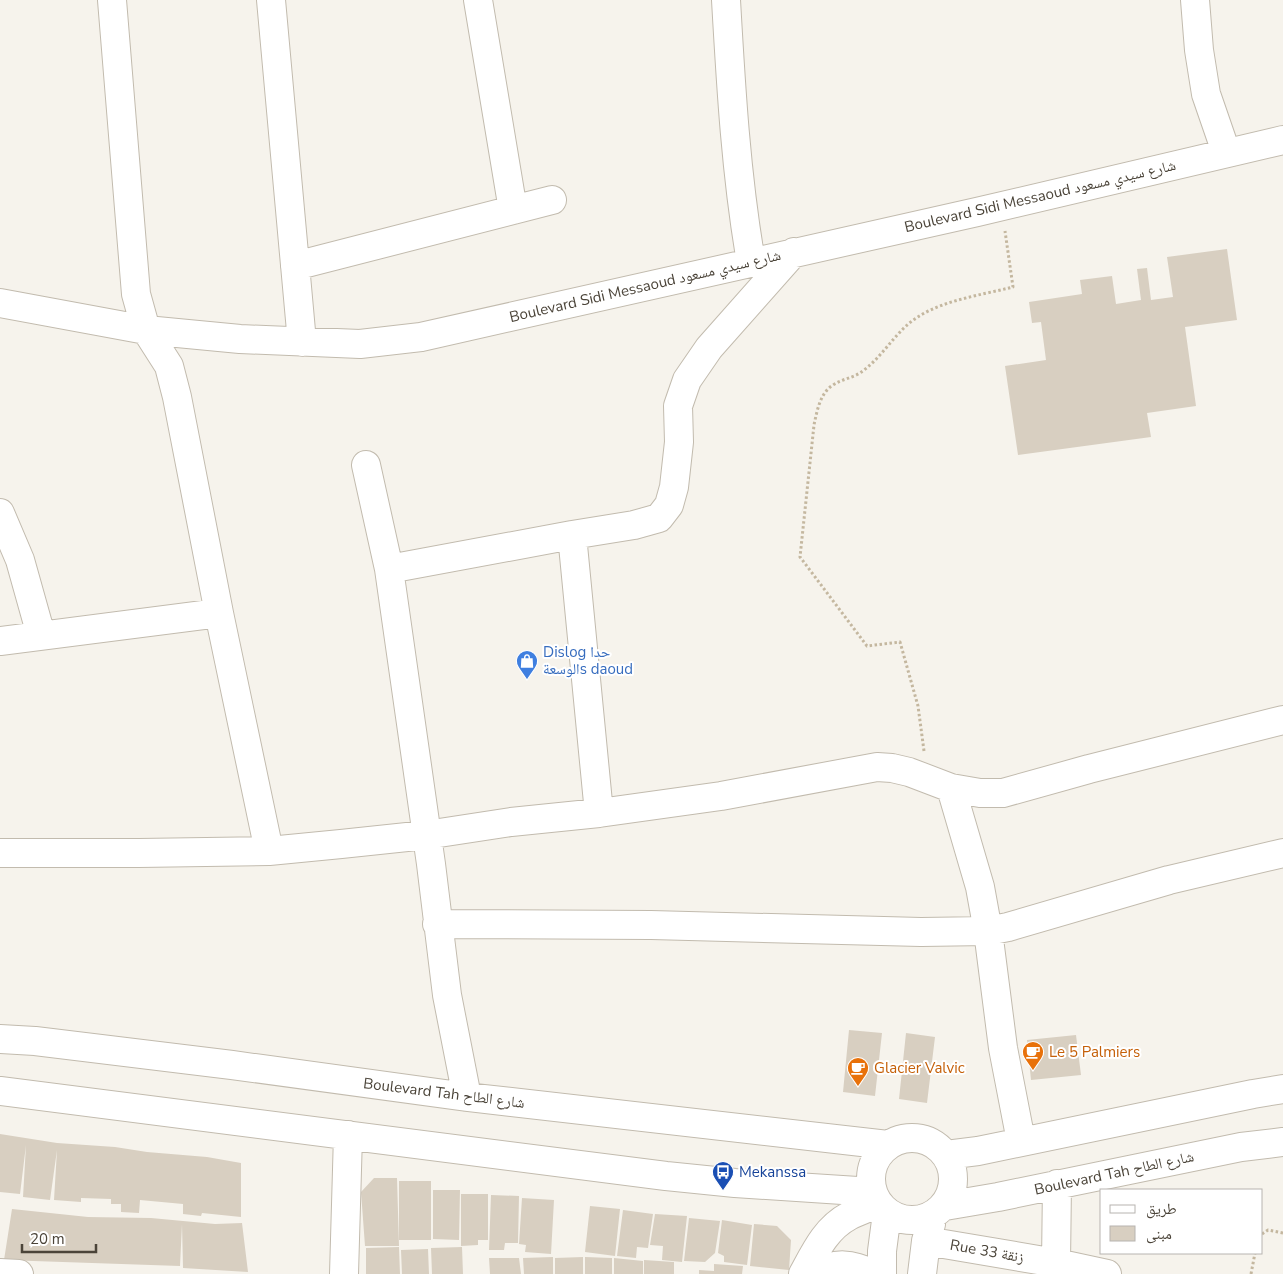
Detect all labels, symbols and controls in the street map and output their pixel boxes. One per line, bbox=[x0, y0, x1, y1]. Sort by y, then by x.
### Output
street label: Boulevard Sidi Messaoud شارع سيدي مسعود bbox=[902, 155, 1178, 239]
street label: Boulevard Sidi Messaoud شارع سيدي مسعود bbox=[507, 245, 783, 329]
place label: Dislog حدا الوسعةs daoud bbox=[543, 642, 633, 679]
shop icon: Dislog حدا الوسعةs daoud bbox=[515, 649, 539, 680]
cafe icon: Le 5 Palmiers bbox=[1021, 1040, 1045, 1071]
place label: Le 5 Palmiers bbox=[1049, 1042, 1140, 1062]
cafe icon: Glacier Valvic bbox=[846, 1056, 870, 1087]
place label: Glacier Valvic bbox=[874, 1058, 965, 1078]
street label: Boulevard Tah شارع الطاح bbox=[362, 1073, 526, 1113]
street label: Boulevard Tah شارع الطاح bbox=[1032, 1146, 1196, 1200]
bus stop icon: Mekanssa bbox=[711, 1160, 735, 1191]
place label: Mekanssa bbox=[739, 1162, 806, 1182]
legend bbox=[1100, 1189, 1263, 1254]
text: طريق bbox=[1146, 1199, 1177, 1219]
scale bar bbox=[22, 1222, 96, 1254]
text: مبنى bbox=[1146, 1224, 1172, 1244]
text: 20 m bbox=[30, 1229, 65, 1249]
street label: Rue 33 زنقة bbox=[949, 1235, 1026, 1267]

